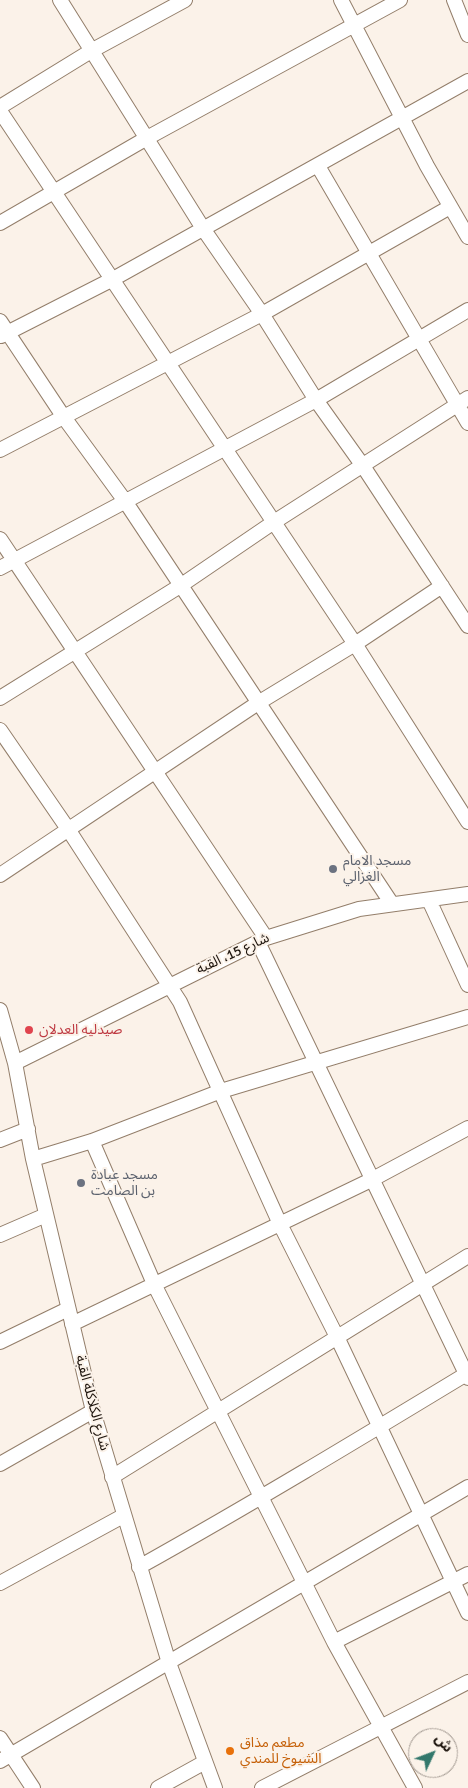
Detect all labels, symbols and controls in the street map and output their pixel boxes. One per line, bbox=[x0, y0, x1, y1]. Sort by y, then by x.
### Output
place label: مسجد الامام الغزالي bbox=[343, 853, 411, 886]
marker: مسجد الامام الغزالي bbox=[327, 863, 339, 875]
street label: شارع 15، القبة bbox=[194, 930, 272, 978]
place label: صيدليه العدلان bbox=[39, 1022, 123, 1038]
marker: صيدليه العدلان bbox=[23, 1024, 35, 1036]
place label: مسجد عبادة بن الصامت bbox=[91, 1167, 158, 1200]
marker: مسجد عبادة بن الصامت bbox=[75, 1177, 87, 1189]
street label: شارع الكلاكلة القبة bbox=[71, 1353, 113, 1453]
north arrow bbox=[408, 1728, 458, 1778]
text: ش bbox=[431, 1730, 456, 1756]
place label: مطعم مذاق الشيوخ للمندي bbox=[240, 1735, 322, 1768]
marker: مطعم مذاق الشيوخ للمندي bbox=[224, 1745, 236, 1757]

